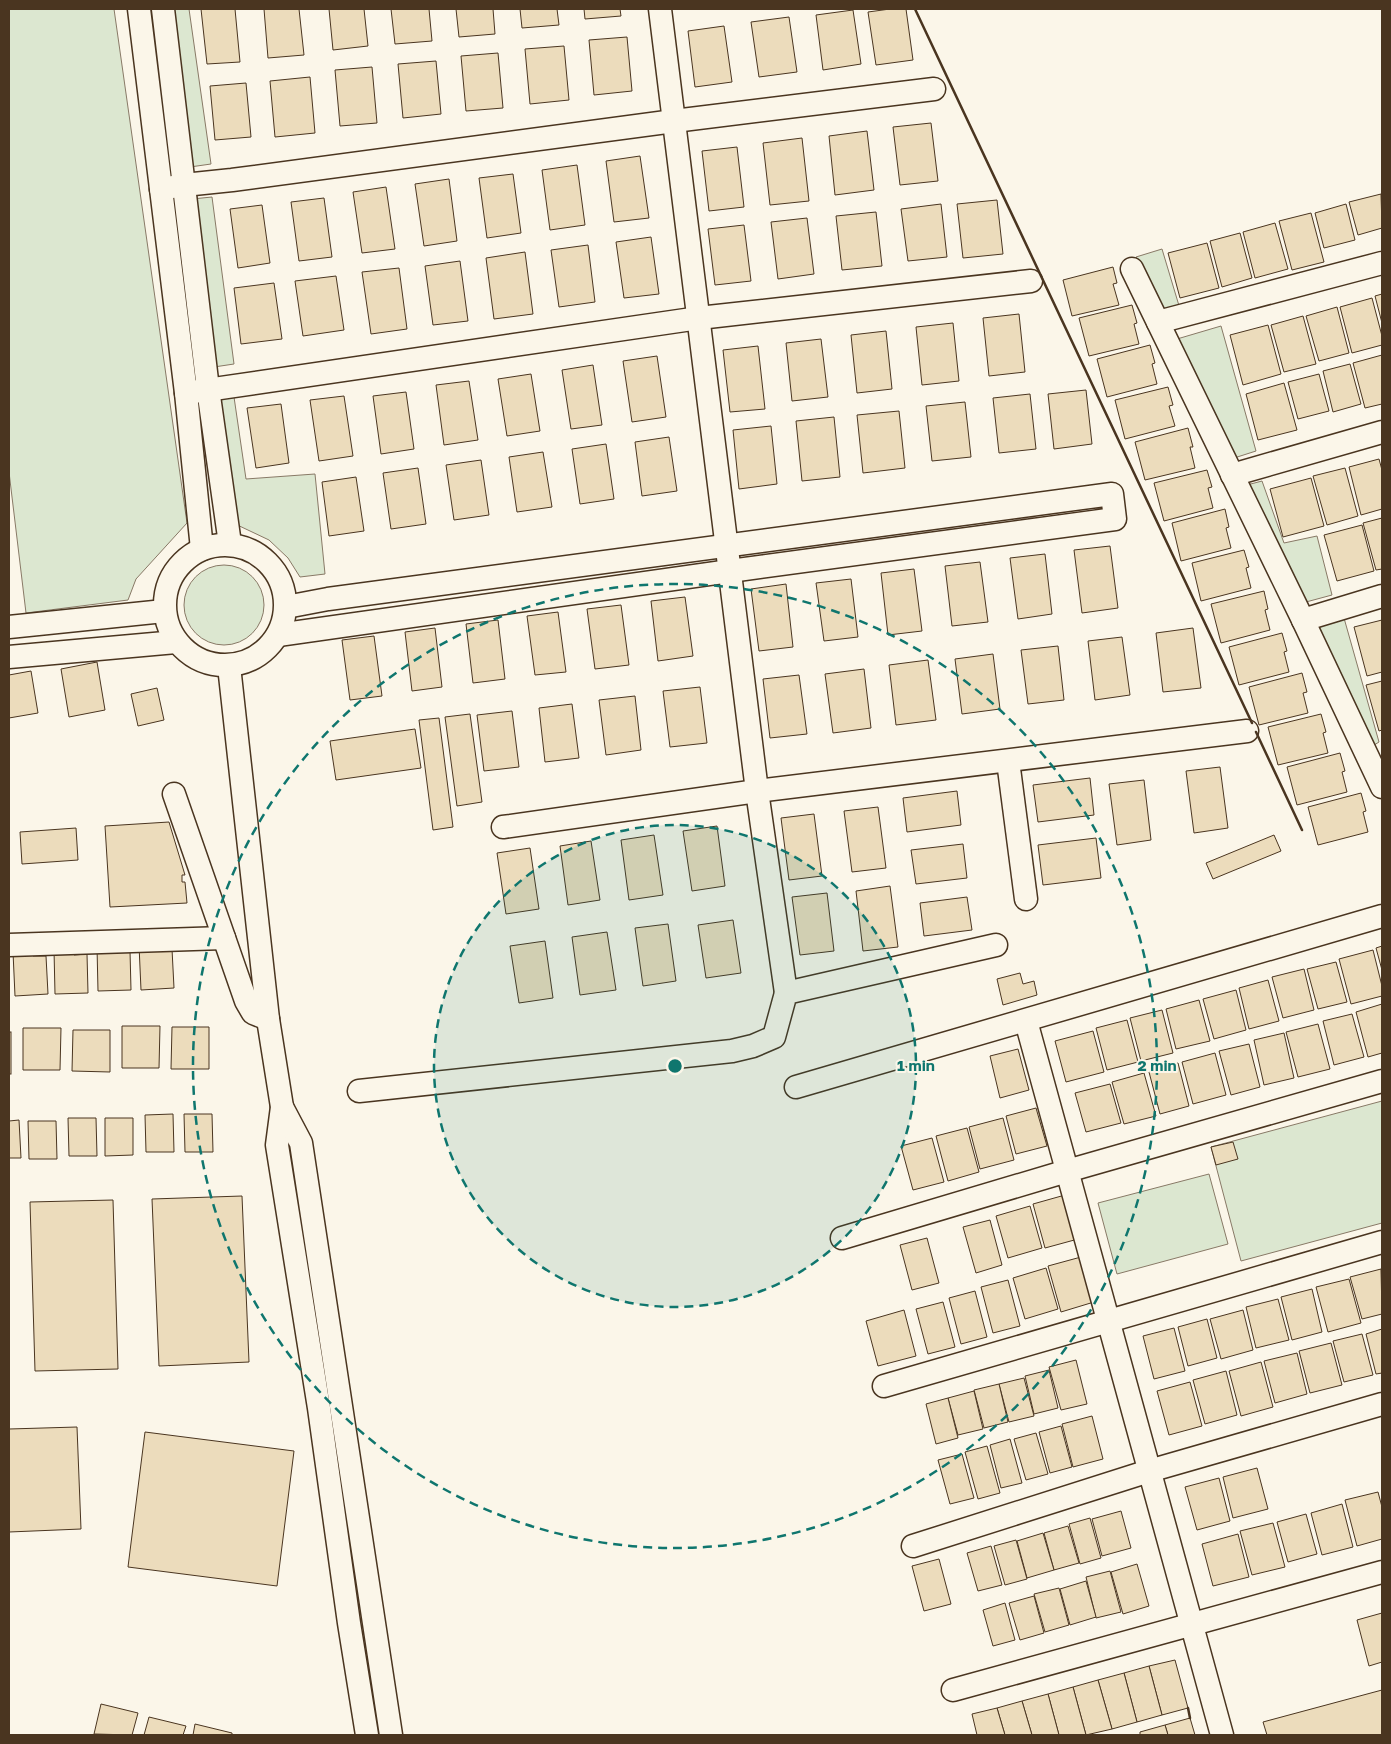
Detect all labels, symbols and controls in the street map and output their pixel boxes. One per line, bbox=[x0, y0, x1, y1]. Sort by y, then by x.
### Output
text: 1 min bbox=[897, 1056, 935, 1074]
text: 2 min bbox=[1137, 1056, 1177, 1074]
centre of rings bbox=[666, 1057, 684, 1075]

